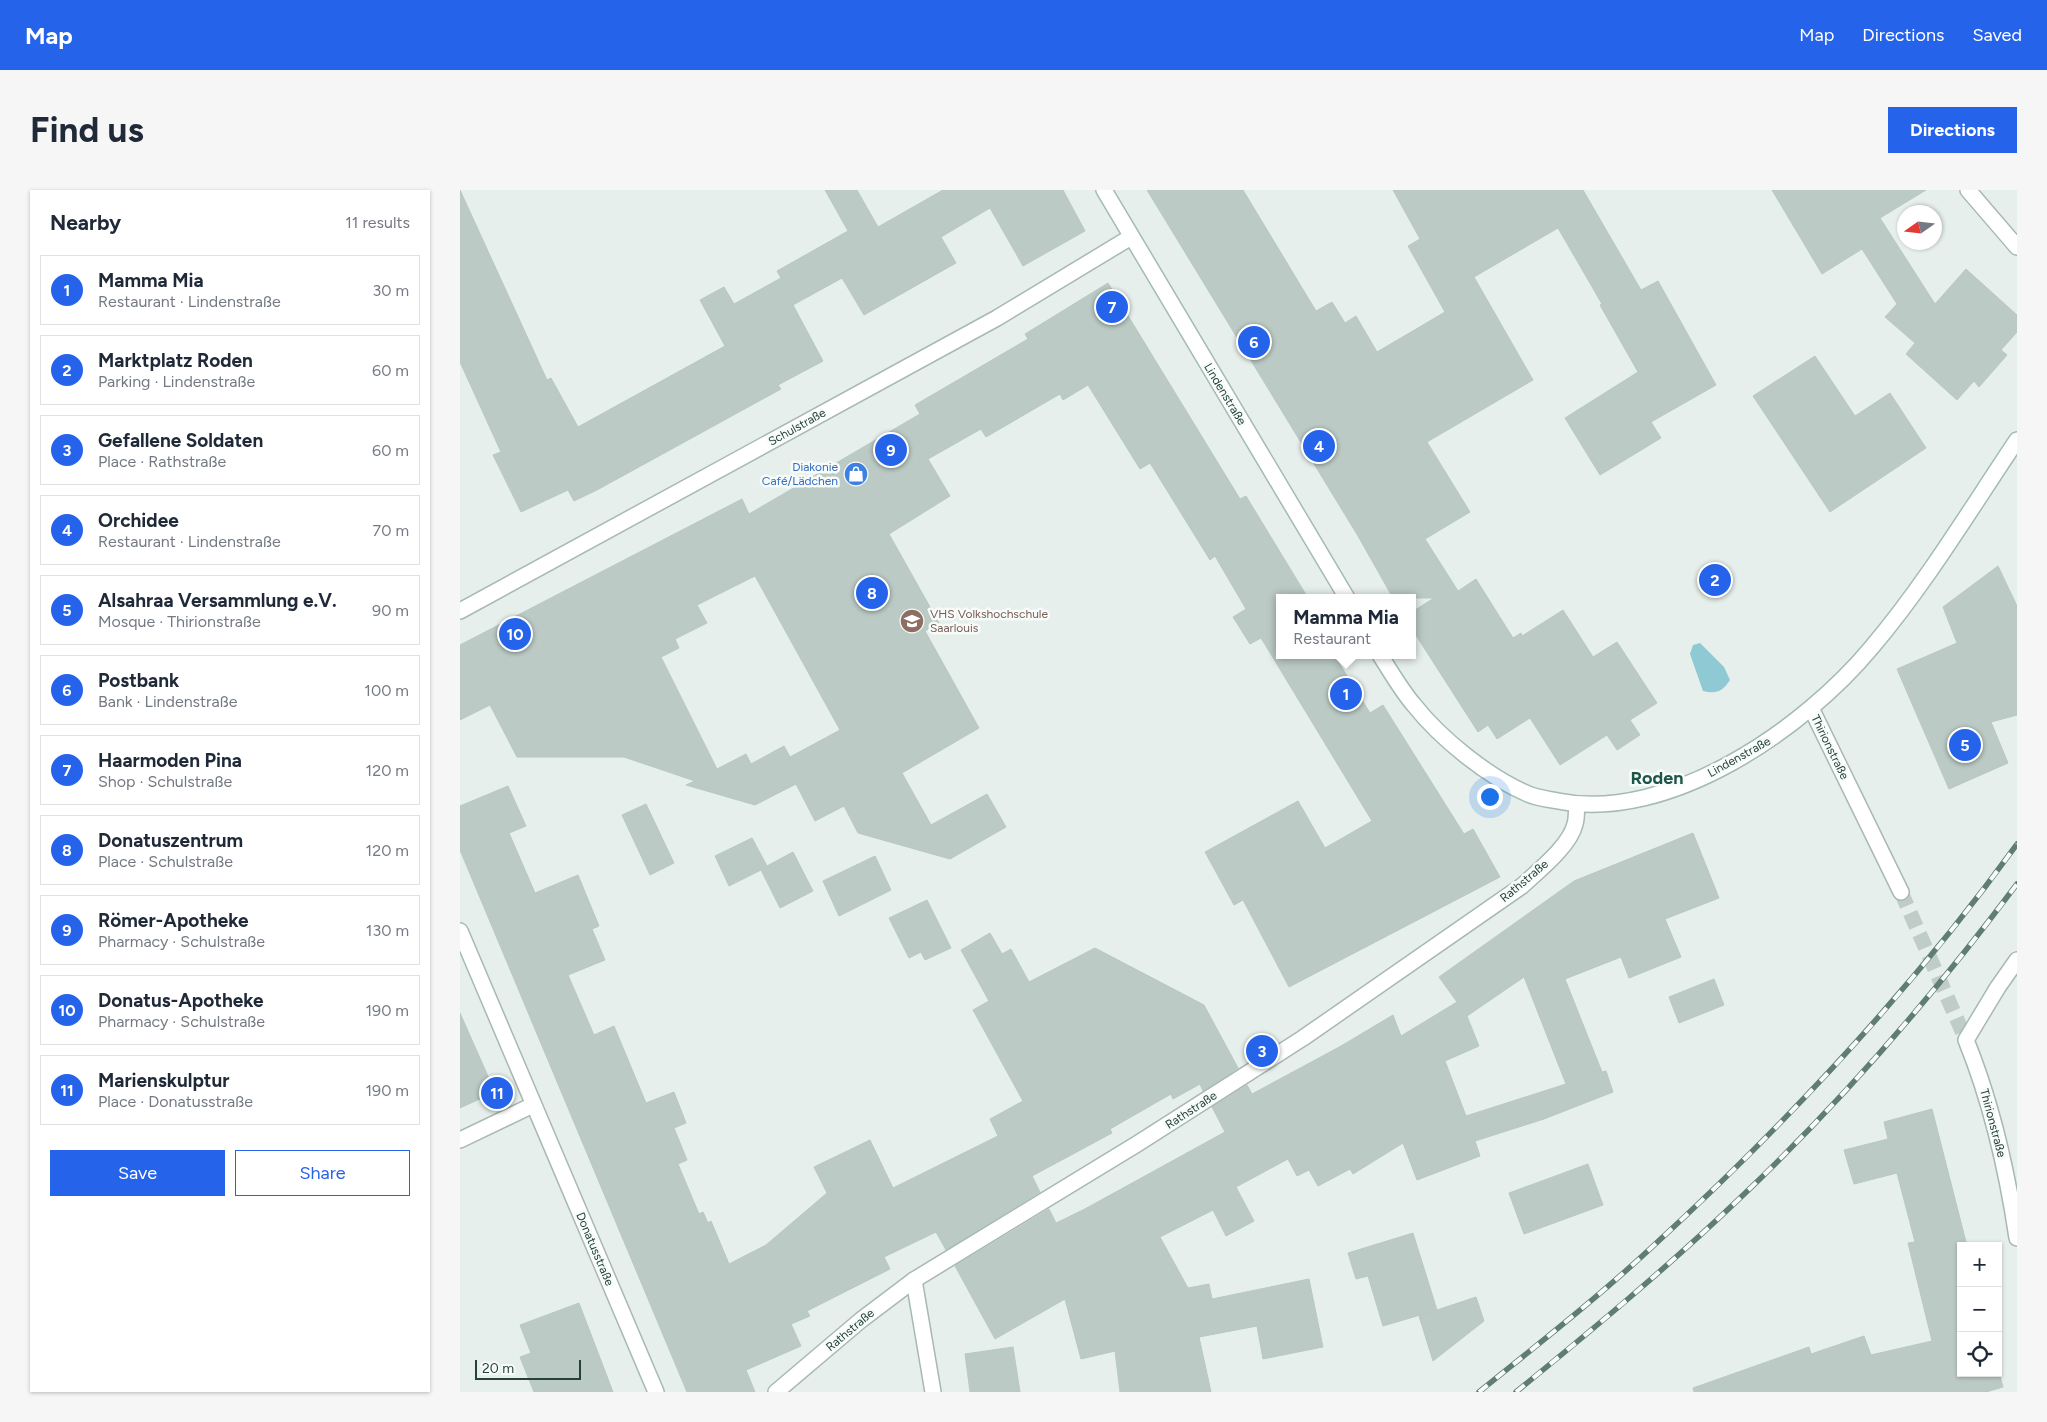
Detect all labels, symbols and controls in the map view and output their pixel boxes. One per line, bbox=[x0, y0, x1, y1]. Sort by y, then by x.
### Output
text: Map bbox=[25, 21, 73, 50]
text: Map bbox=[1799, 24, 1834, 46]
text: Directions bbox=[1862, 24, 1944, 46]
text: Saved bbox=[1972, 24, 2022, 46]
button: Directions bbox=[1888, 107, 2017, 153]
text: Find us bbox=[30, 109, 144, 151]
north arrow bbox=[1897, 205, 1942, 250]
text: Nearby bbox=[50, 210, 121, 235]
text: 11 results bbox=[345, 213, 410, 232]
text: Mamma Mia bbox=[98, 269, 204, 292]
text: 1 bbox=[64, 281, 70, 300]
text: 30 m bbox=[372, 281, 409, 300]
pin: 7 bbox=[1096, 288, 1128, 326]
text: Restaurant · Lindenstraße bbox=[98, 292, 281, 311]
pin: 6 bbox=[1238, 323, 1270, 361]
text: Marktplatz Roden bbox=[98, 349, 253, 372]
text: 2 bbox=[62, 361, 72, 380]
text: 60 m bbox=[372, 361, 409, 380]
street label: Lindenstraße bbox=[1201, 361, 1249, 428]
text: Parking · Lindenstraße bbox=[98, 372, 255, 391]
street label: Schulstraße bbox=[766, 405, 829, 449]
pin: 4 bbox=[1303, 427, 1335, 465]
text: Gefallene Soldaten bbox=[98, 429, 263, 452]
pin: 9 bbox=[875, 431, 907, 469]
text: 3 bbox=[63, 441, 71, 460]
text: 60 m bbox=[372, 441, 409, 460]
text: Place · Rathstraße bbox=[98, 452, 226, 471]
place label: Diakonie Café/Lädchen bbox=[762, 460, 838, 488]
shop icon: Diakonie Café/Lädchen bbox=[843, 461, 869, 487]
text: Orchidee bbox=[98, 509, 179, 532]
text: 4 bbox=[62, 521, 72, 540]
text: 70 m bbox=[373, 521, 409, 540]
text: Restaurant · Lindenstraße bbox=[98, 532, 281, 551]
pin: 2 bbox=[1699, 561, 1731, 599]
pin: 8 bbox=[856, 574, 888, 612]
text: Alsahraa Versammlung e.V. bbox=[98, 589, 337, 612]
popup bbox=[1276, 594, 1416, 659]
text: 5 bbox=[62, 601, 72, 620]
text: 90 m bbox=[372, 601, 409, 620]
text: Mamma Mia bbox=[1293, 606, 1399, 629]
place label: VHS Volkshochschule Saarlouis bbox=[930, 607, 1048, 635]
school or university icon: VHS Volkshochschule Saarlouis bbox=[899, 608, 925, 634]
text: Mosque · Thirionstraße bbox=[98, 612, 261, 631]
pin: 10 bbox=[499, 615, 531, 653]
text: Restaurant bbox=[1293, 629, 1371, 648]
text: Postbank bbox=[98, 669, 179, 692]
pin: 1 bbox=[1330, 675, 1362, 713]
text: 6 bbox=[62, 681, 72, 700]
text: 100 m bbox=[364, 681, 409, 700]
text: Bank · Lindenstraße bbox=[98, 692, 237, 711]
street label: Thirionstraße bbox=[1808, 712, 1852, 782]
pin: 5 bbox=[1949, 726, 1981, 764]
street label: Lindenstraße bbox=[1705, 734, 1773, 780]
text: Haarmoden Pina bbox=[98, 749, 242, 772]
text: 7 bbox=[63, 761, 71, 780]
text: 120 m bbox=[366, 761, 409, 780]
district label: Roden bbox=[1631, 767, 1683, 789]
text: Shop · Schulstraße bbox=[98, 772, 232, 791]
your location bbox=[1477, 784, 1503, 810]
text: Donatuszentrum bbox=[98, 829, 243, 852]
text: 8 bbox=[62, 841, 72, 860]
text: 120 m bbox=[366, 841, 409, 860]
text: Place · Schulstraße bbox=[98, 852, 233, 871]
street label: Rathstraße bbox=[1497, 857, 1551, 905]
text: Römer-Apotheke bbox=[98, 909, 249, 932]
text: 9 bbox=[62, 921, 72, 940]
text: 130 m bbox=[366, 921, 409, 940]
text: Pharmacy · Schulstraße bbox=[98, 932, 265, 951]
text: Donatus-Apotheke bbox=[98, 989, 264, 1012]
text: 10 bbox=[58, 1001, 76, 1020]
text: 190 m bbox=[366, 1001, 409, 1020]
text: Pharmacy · Schulstraße bbox=[98, 1012, 265, 1031]
pin: 3 bbox=[1246, 1032, 1278, 1070]
text: Marienskulptur bbox=[98, 1069, 230, 1092]
pin: 11 bbox=[481, 1074, 513, 1112]
text: 11 bbox=[60, 1081, 74, 1100]
text: 190 m bbox=[366, 1081, 409, 1100]
street label: Thirionstraße bbox=[1977, 1087, 2009, 1159]
street label: Rathstraße bbox=[1163, 1088, 1220, 1132]
text: Place · Donatusstraße bbox=[98, 1092, 253, 1111]
button: Save bbox=[50, 1150, 225, 1196]
button: Share bbox=[235, 1150, 410, 1196]
street label: Donatusstraße bbox=[573, 1210, 617, 1288]
map controls bbox=[1957, 1242, 2002, 1377]
button: + bbox=[1957, 1242, 2002, 1287]
button: − bbox=[1957, 1287, 2002, 1332]
street label: Rathstraße bbox=[823, 1306, 877, 1354]
button: locate bbox=[1957, 1332, 2002, 1377]
scale bar bbox=[475, 1357, 581, 1380]
text: 20 m bbox=[482, 1360, 514, 1377]

